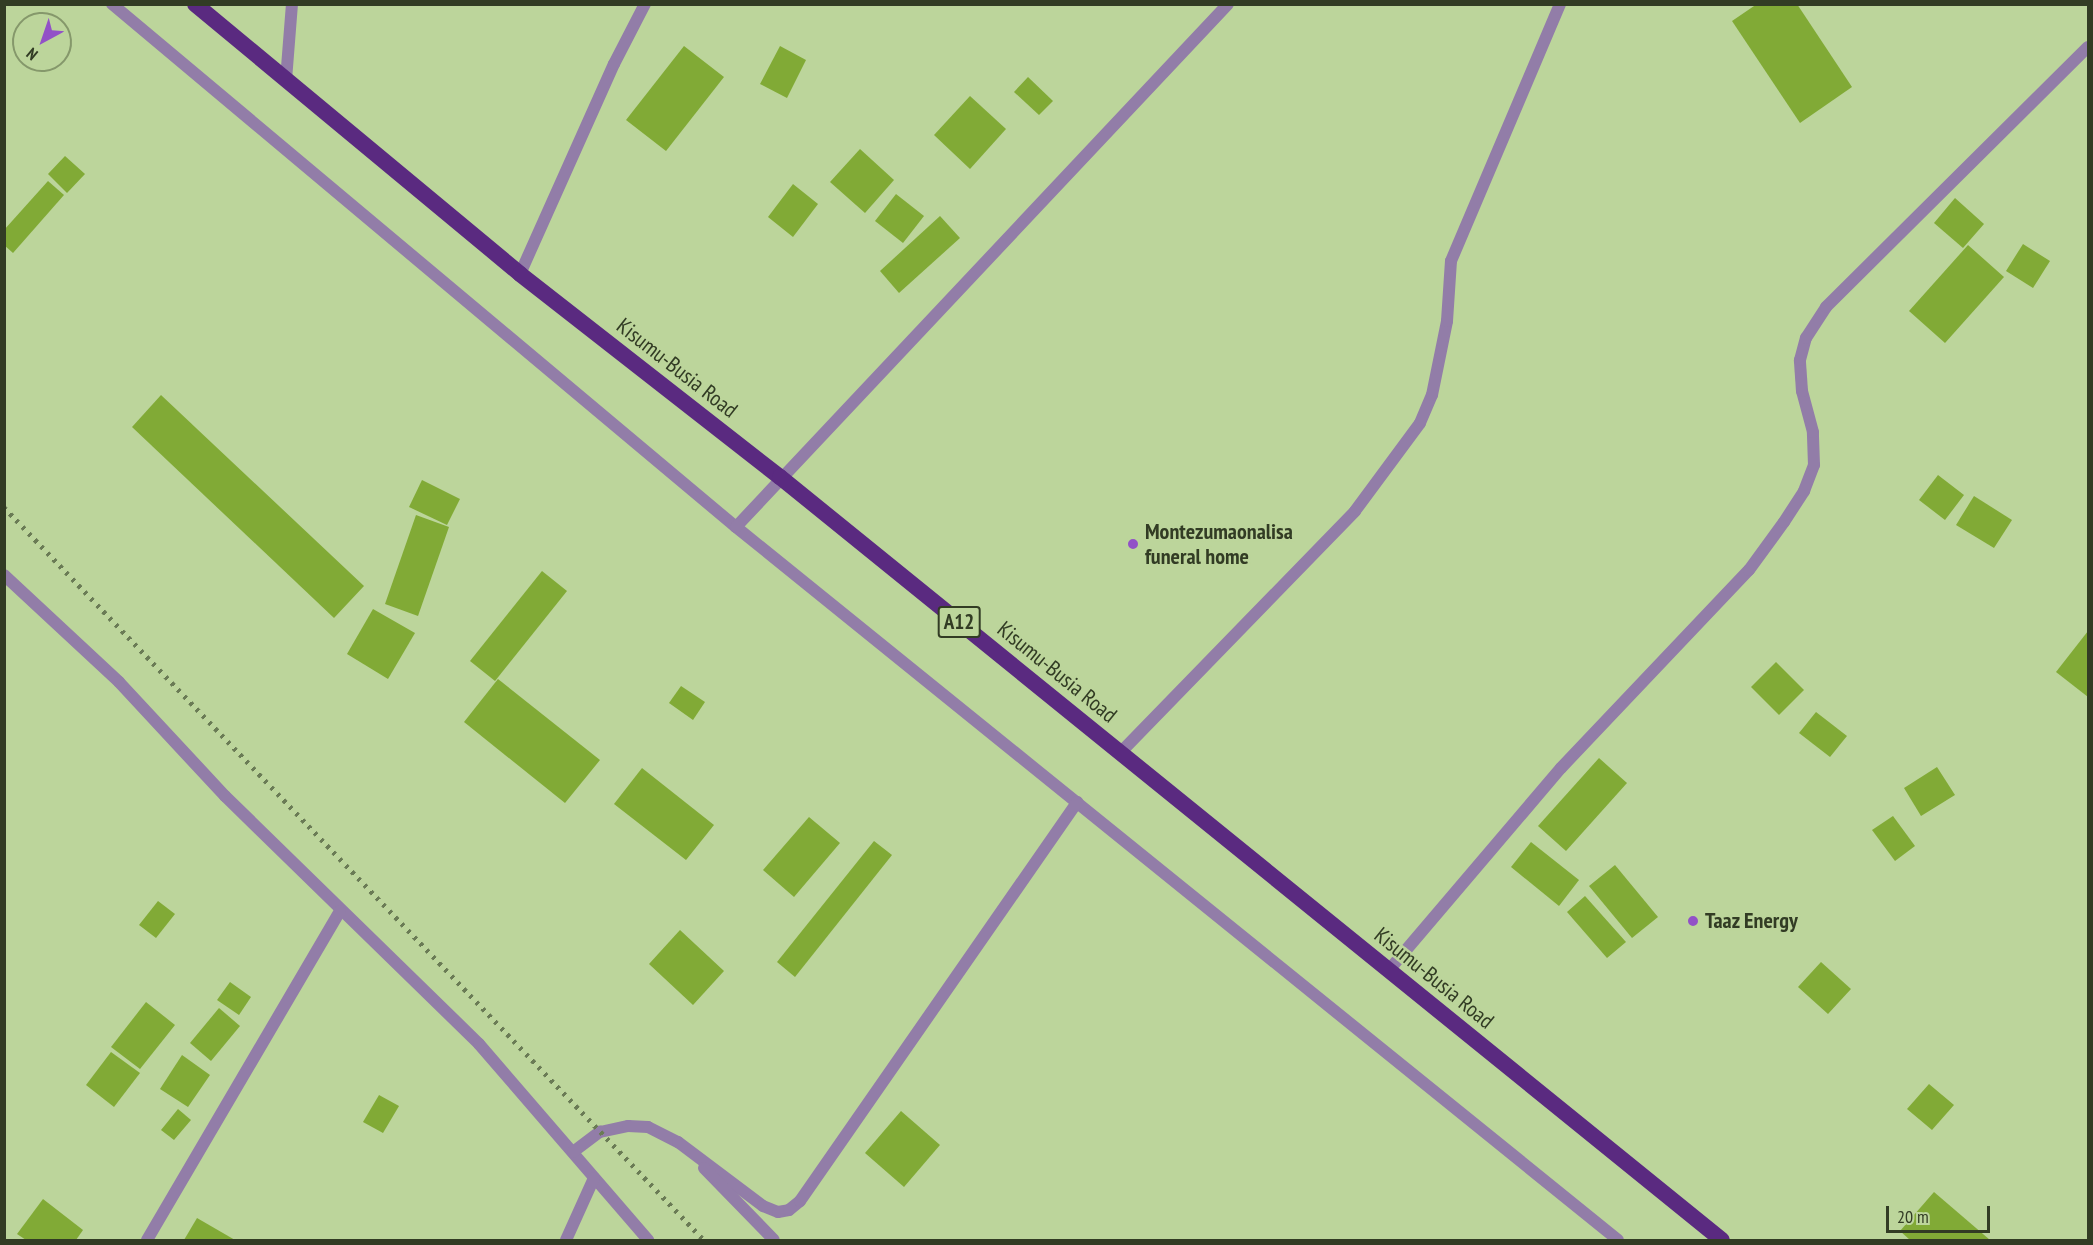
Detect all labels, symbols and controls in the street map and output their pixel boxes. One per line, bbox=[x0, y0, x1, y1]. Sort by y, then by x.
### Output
north arrow bbox=[12, 12, 72, 72]
text: N bbox=[22, 44, 41, 65]
street label: Kisumu-Busia Road bbox=[611, 313, 743, 423]
place label: Montezumaonalisa funeral home bbox=[1145, 518, 1293, 570]
marker: Montezumaonalisa funeral home bbox=[1126, 537, 1140, 551]
road number: A12 bbox=[936, 604, 982, 640]
street label: Kisumu-Busia Road bbox=[992, 616, 1122, 728]
place label: Taaz Energy bbox=[1705, 908, 1798, 934]
marker: Taaz Energy bbox=[1686, 914, 1700, 928]
street label: Kisumu-Busia Road bbox=[1369, 922, 1499, 1034]
scale bar bbox=[1889, 1194, 1992, 1232]
text: 20 m bbox=[1897, 1205, 1929, 1228]

